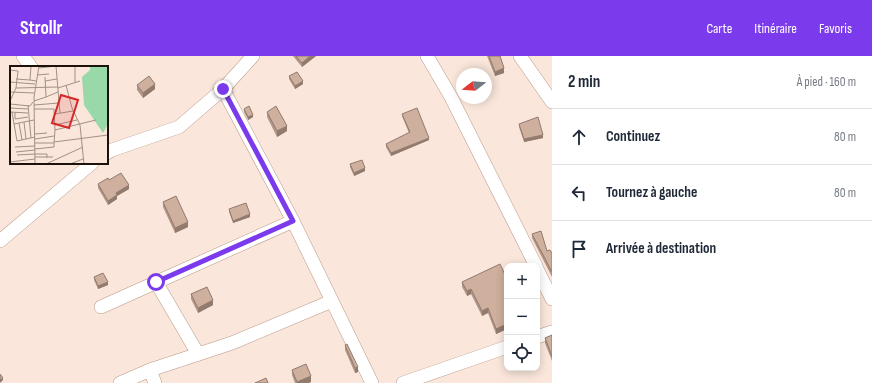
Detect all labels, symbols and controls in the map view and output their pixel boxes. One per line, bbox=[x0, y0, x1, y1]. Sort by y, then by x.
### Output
text: Strollr bbox=[20, 17, 62, 40]
text: Carte bbox=[706, 20, 732, 37]
text: Itinéraire bbox=[754, 20, 797, 37]
text: Favoris bbox=[819, 20, 852, 37]
inset map bbox=[10, 66, 108, 164]
north arrow bbox=[456, 68, 492, 104]
text: 2 min bbox=[568, 72, 600, 92]
text: À pied · 160 m bbox=[797, 74, 856, 90]
route end bbox=[214, 80, 232, 98]
icon: ahead bbox=[568, 126, 590, 148]
text: Continuez bbox=[606, 127, 660, 146]
text: 80 m bbox=[834, 129, 856, 145]
icon: left bbox=[568, 182, 590, 204]
text: Tournez à gauche bbox=[606, 183, 697, 202]
text: 80 m bbox=[834, 185, 856, 201]
icon: arrive bbox=[568, 238, 590, 260]
text: Arrivée à destination bbox=[606, 239, 716, 258]
map controls bbox=[504, 263, 540, 371]
button: + bbox=[504, 263, 540, 299]
route start bbox=[147, 273, 165, 291]
button: − bbox=[504, 299, 540, 335]
button: locate bbox=[504, 335, 540, 371]

